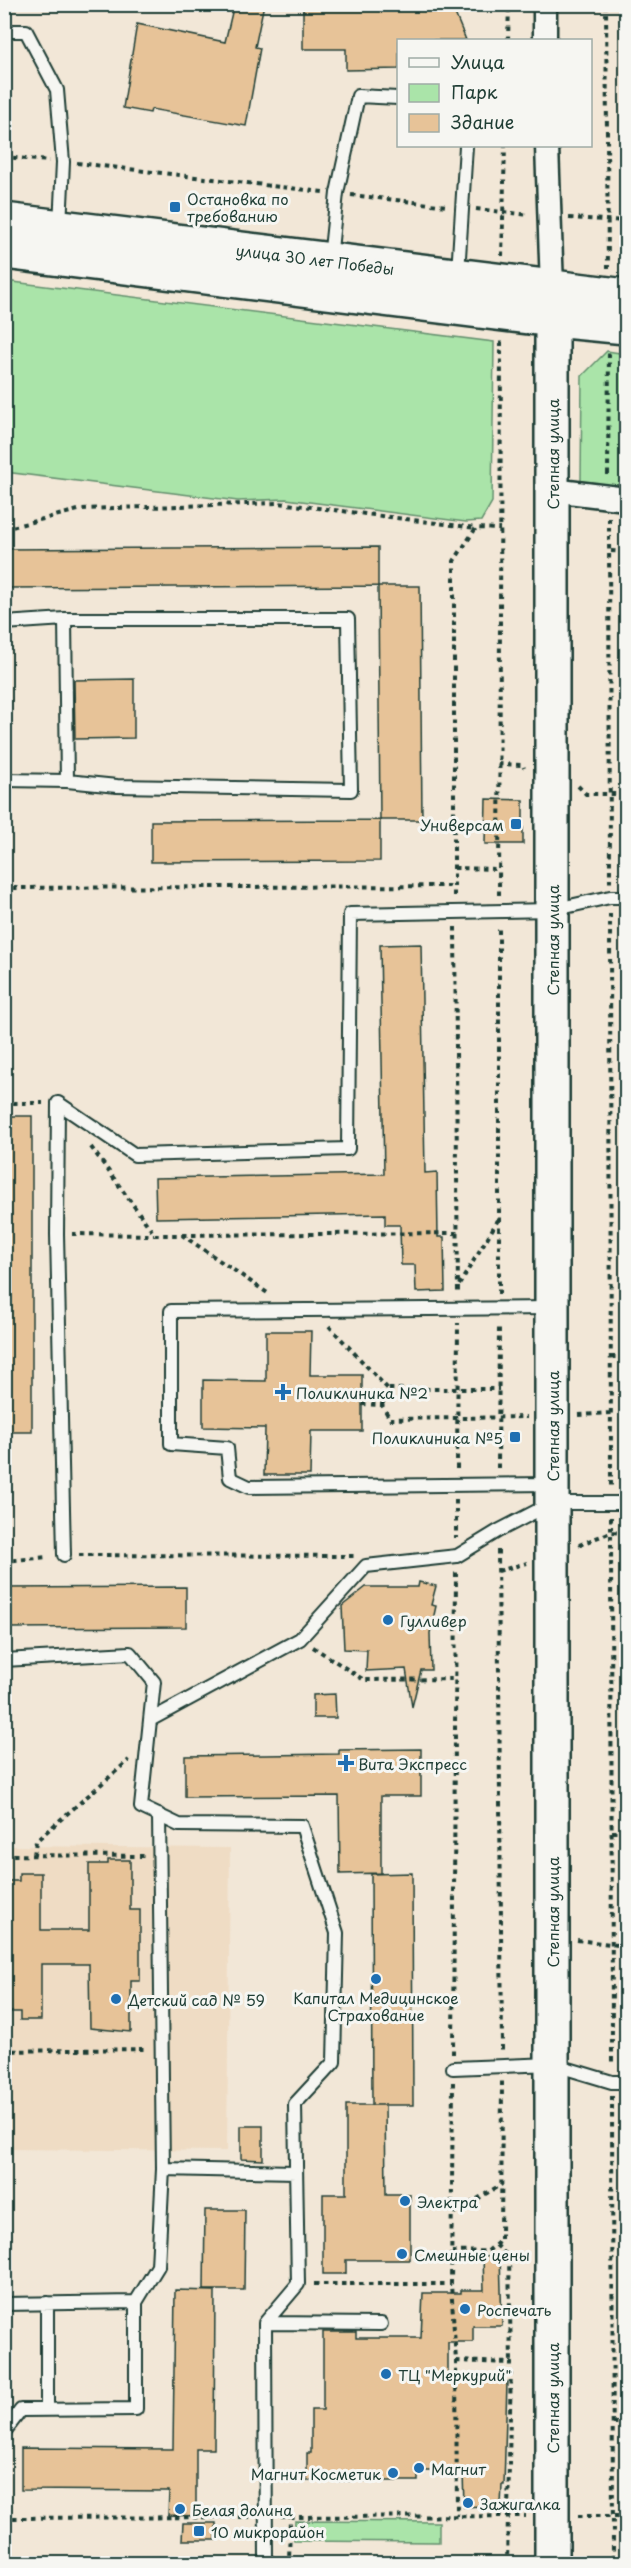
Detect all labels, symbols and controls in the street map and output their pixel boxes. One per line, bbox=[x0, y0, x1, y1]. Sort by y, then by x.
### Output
legend bbox=[397, 39, 592, 147]
text: Улица bbox=[451, 48, 505, 75]
text: Парк bbox=[451, 78, 498, 105]
text: Здание bbox=[451, 108, 514, 135]
place label: Остановка по требованию bbox=[187, 187, 289, 227]
marker: Остановка по требованию bbox=[168, 200, 182, 214]
street label: улица 30 лет Победы bbox=[235, 238, 395, 280]
street label: Степная улица bbox=[541, 398, 564, 509]
place label: Универсам bbox=[420, 813, 504, 836]
marker: Универсам bbox=[509, 817, 523, 831]
street label: Степная улица bbox=[541, 884, 564, 995]
street label: Степная улица bbox=[541, 1370, 564, 1481]
place label: Поликлиника №2 bbox=[296, 1381, 428, 1404]
marker: Поликлиника №2 bbox=[274, 1383, 292, 1401]
place label: Поликлиника №5 bbox=[372, 1426, 503, 1449]
marker: Поликлиника №5 bbox=[508, 1430, 522, 1444]
place label: Гулливер bbox=[400, 1609, 467, 1632]
marker: Гулливер bbox=[381, 1613, 395, 1627]
place label: Вита Экспресс bbox=[358, 1752, 467, 1775]
marker: Вита Экспресс bbox=[339, 1756, 353, 1770]
street label: Степная улица bbox=[541, 1856, 564, 1967]
marker: Капитал Медицинское Страхование bbox=[369, 1972, 383, 1986]
place label: Капитал Медицинское Страхование bbox=[293, 1986, 459, 2026]
place label: Детский сад № 59 bbox=[127, 1988, 265, 2011]
marker: Детский сад № 59 bbox=[109, 1992, 123, 2006]
place label: Электра bbox=[417, 2190, 478, 2213]
marker: Электра bbox=[398, 2194, 412, 2208]
place label: Смешные цены bbox=[414, 2243, 530, 2266]
marker: Смешные цены bbox=[395, 2247, 409, 2261]
place label: Роспечать bbox=[477, 2298, 552, 2321]
marker: Роспечать bbox=[458, 2302, 472, 2316]
street label: Степная улица bbox=[541, 2342, 564, 2453]
place label: ТЦ "Меркурий" bbox=[398, 2363, 512, 2386]
marker: ТЦ "Меркурий" bbox=[379, 2367, 393, 2381]
place label: Магнит bbox=[431, 2457, 486, 2480]
marker: Магнит bbox=[412, 2461, 426, 2475]
place label: Магнит Косметик bbox=[251, 2462, 381, 2485]
marker: Магнит Косметик bbox=[386, 2466, 400, 2480]
place label: Зажигалка bbox=[480, 2492, 561, 2515]
marker: Зажигалка bbox=[461, 2496, 475, 2510]
place label: Белая долина bbox=[192, 2498, 293, 2521]
marker: Белая долина bbox=[173, 2502, 187, 2516]
place label: 10 микрорайон bbox=[211, 2520, 325, 2543]
marker: 10 микрорайон bbox=[192, 2524, 206, 2538]

